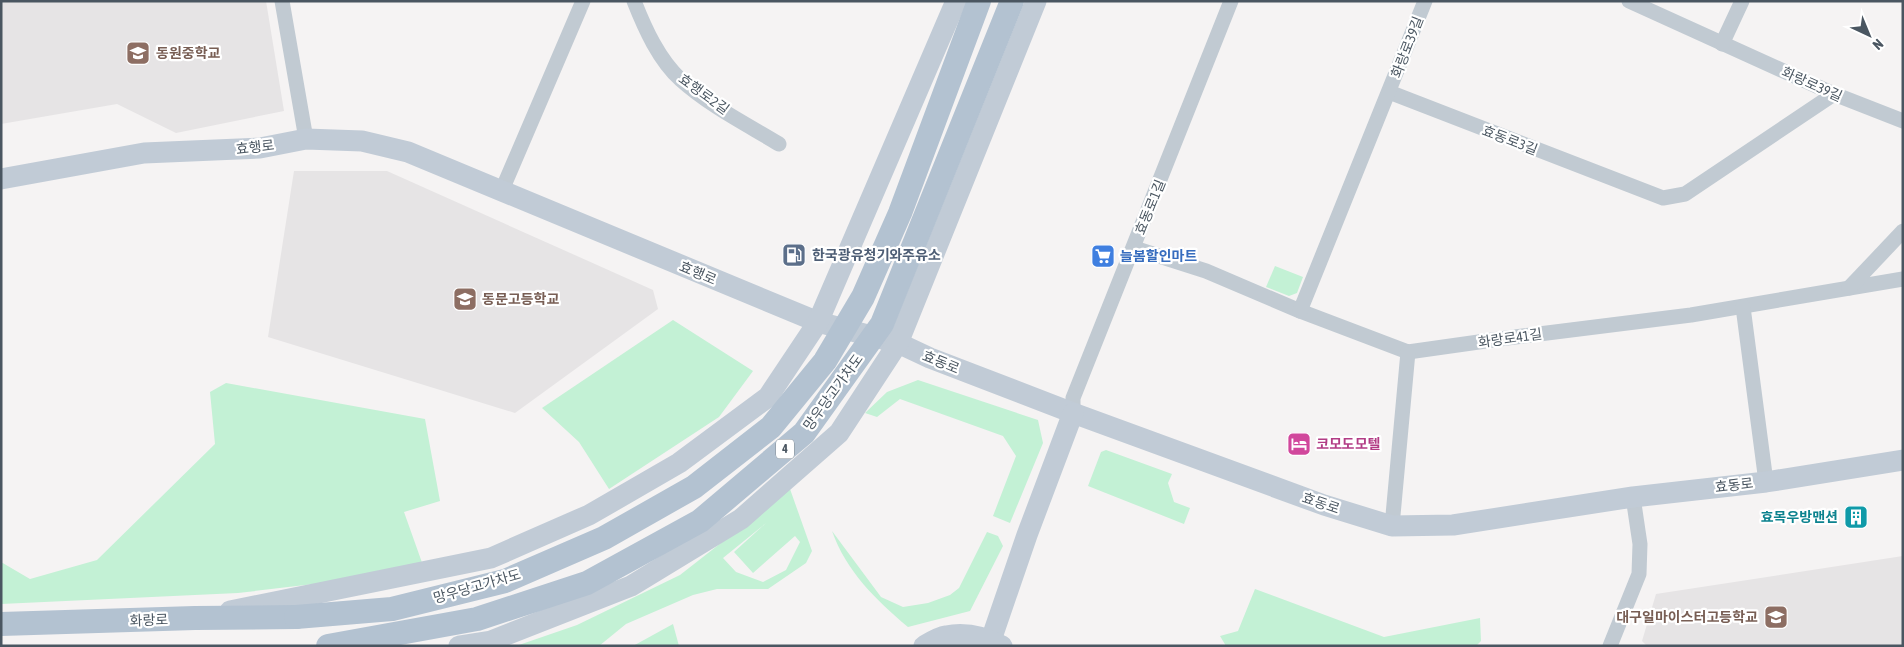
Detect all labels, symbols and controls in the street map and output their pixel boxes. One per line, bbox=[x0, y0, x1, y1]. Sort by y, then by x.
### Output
north arrow bbox=[1844, 10, 1894, 60]
street label: 화랑로39길 bbox=[1388, 14, 1426, 80]
text: N bbox=[1870, 36, 1887, 53]
school or university icon: 동원중학교 bbox=[125, 40, 151, 66]
place label: 동원중학교 bbox=[156, 45, 221, 61]
street label: 화랑로39길 bbox=[1779, 64, 1845, 104]
street label: 효행로2길 bbox=[676, 70, 732, 118]
street label: 효동로3길 bbox=[1480, 122, 1540, 158]
street label: 효행로 bbox=[235, 137, 275, 157]
street label: 효동로1길 bbox=[1132, 177, 1168, 237]
fuel station icon: 한국광유청기와주유소 bbox=[781, 242, 807, 268]
supermarket icon: 늘봄할인마트 bbox=[1090, 243, 1116, 269]
place label: 한국광유청기와주유소 bbox=[812, 247, 941, 263]
place label: 늘봄할인마트 bbox=[1120, 248, 1197, 264]
street label: 효행로 bbox=[677, 258, 719, 288]
school or university icon: 동문고등학교 bbox=[452, 286, 478, 312]
place label: 동문고등학교 bbox=[482, 291, 559, 307]
street label: 화랑로41길 bbox=[1477, 326, 1543, 350]
street label: 효동로 bbox=[920, 347, 962, 377]
street label: 망우당고가차도 bbox=[800, 351, 866, 433]
hotel icon: 코모도모텔 bbox=[1286, 431, 1312, 457]
place label: 코모도모텔 bbox=[1316, 436, 1381, 452]
road number: 4 bbox=[776, 439, 794, 458]
street label: 효동로 bbox=[1714, 475, 1754, 495]
street label: 효동로 bbox=[1300, 489, 1342, 517]
building icon: 효목우방맨션 bbox=[1843, 504, 1869, 530]
place label: 효목우방맨션 bbox=[1761, 509, 1838, 525]
street label: 망우당고가차도 bbox=[431, 566, 523, 606]
school or university icon: 대구일마이스터고등학교 bbox=[1763, 604, 1789, 630]
place label: 대구일마이스터고등학교 bbox=[1616, 609, 1758, 625]
street label: 화랑로 bbox=[129, 611, 169, 629]

